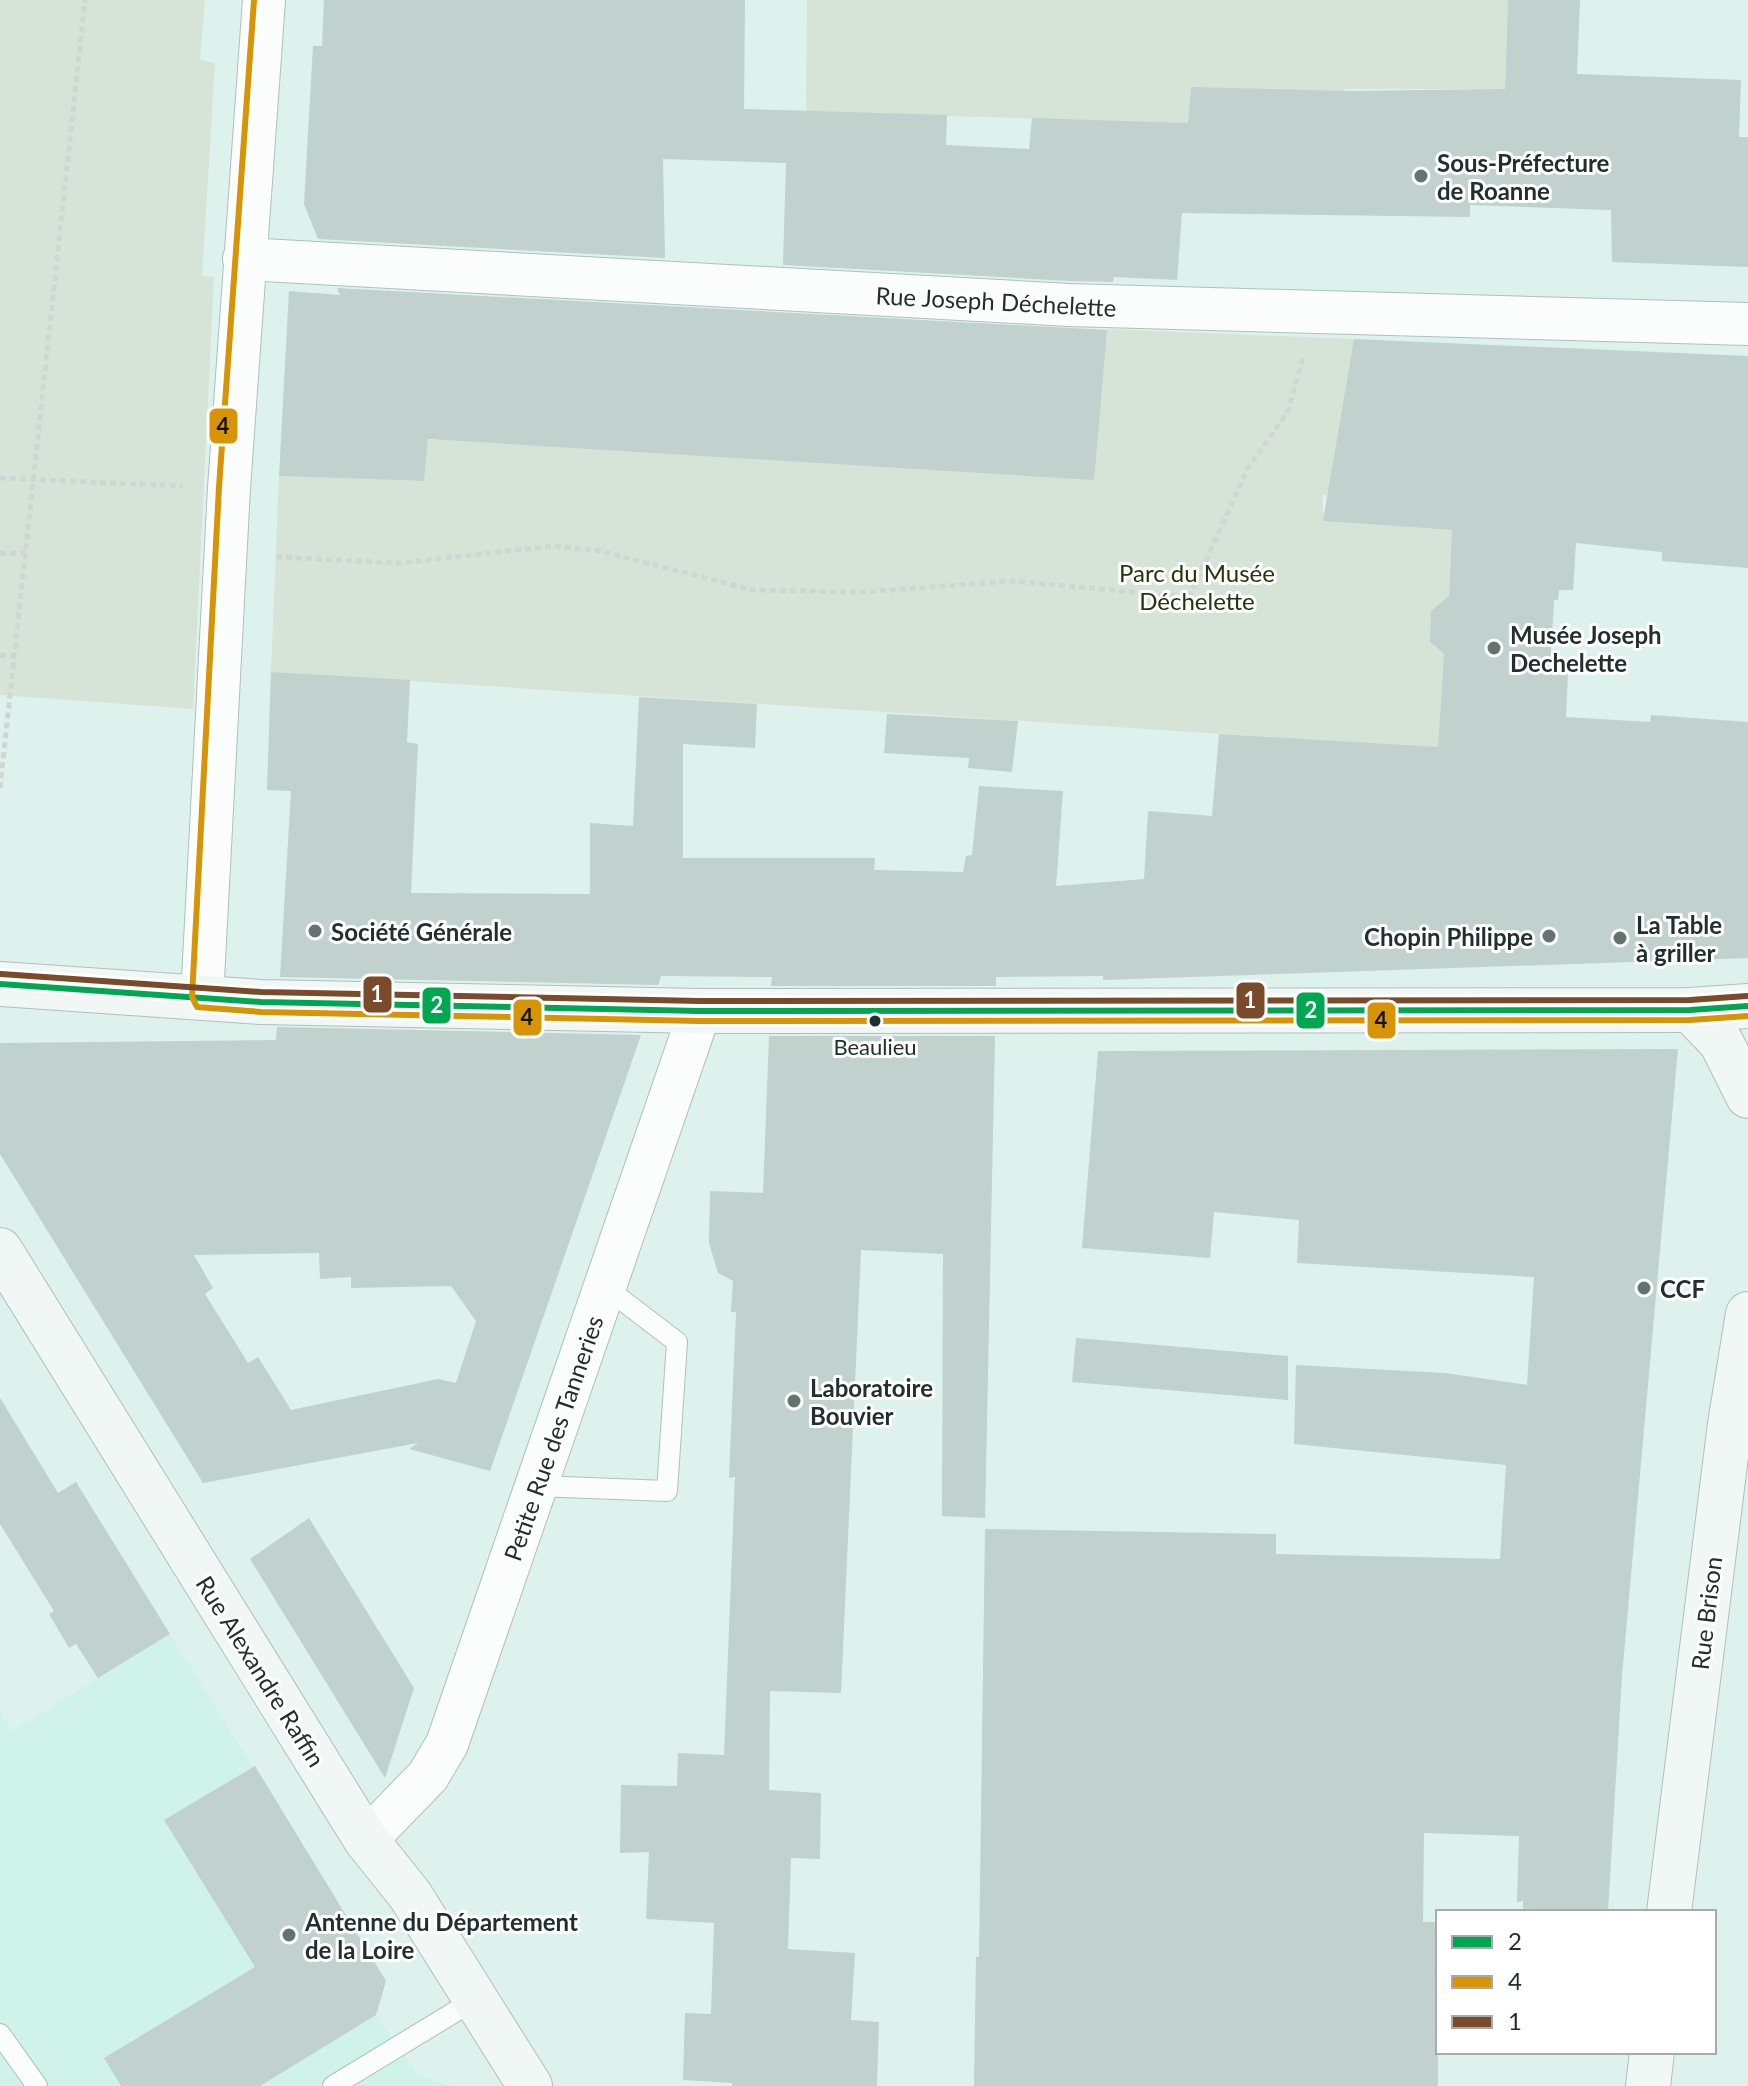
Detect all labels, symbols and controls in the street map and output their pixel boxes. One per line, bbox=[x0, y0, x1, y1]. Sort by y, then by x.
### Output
place label: Sous-Préfecture de Roanne bbox=[1437, 148, 1610, 205]
marker: Sous-Préfecture de Roanne bbox=[1412, 167, 1430, 185]
street label: Rue Joseph Déchelette bbox=[875, 280, 1117, 322]
line badge: 4 bbox=[208, 407, 239, 445]
text: 4 bbox=[217, 412, 230, 439]
park label: Parc du Musée Déchelette bbox=[1119, 558, 1275, 615]
place label: Musée Joseph Dechelette bbox=[1510, 620, 1662, 677]
marker: Musée Joseph Dechelette bbox=[1485, 639, 1503, 657]
place label: La Table à griller bbox=[1636, 910, 1722, 967]
place label: Société Générale bbox=[331, 917, 512, 946]
marker: Société Générale bbox=[306, 922, 324, 940]
place label: Chopin Philippe bbox=[1364, 922, 1533, 951]
marker: Chopin Philippe bbox=[1540, 927, 1558, 945]
marker: La Table à griller bbox=[1611, 929, 1629, 947]
line badge: 1 bbox=[362, 975, 393, 1014]
text: 1 bbox=[371, 980, 383, 1007]
line badge: 1 bbox=[1235, 981, 1266, 1020]
line badge: 2 bbox=[421, 986, 452, 1025]
text: 1 bbox=[1244, 986, 1256, 1013]
text: 2 bbox=[431, 991, 443, 1018]
line badge: 2 bbox=[1295, 991, 1326, 1030]
text: 2 bbox=[1305, 996, 1317, 1023]
line badge: 4 bbox=[512, 998, 543, 1037]
line badge: 4 bbox=[1366, 1001, 1397, 1040]
text: 4 bbox=[521, 1003, 534, 1030]
text: 4 bbox=[1375, 1006, 1388, 1033]
marker: Beaulieu bbox=[867, 1013, 883, 1029]
place label: Beaulieu bbox=[833, 1033, 917, 1060]
place label: CCF bbox=[1660, 1274, 1705, 1303]
marker: CCF bbox=[1635, 1279, 1653, 1297]
street label: Petite Rue des Tanneries bbox=[497, 1312, 609, 1564]
place label: Laboratoire Bouvier bbox=[810, 1373, 933, 1430]
marker: Laboratoire Bouvier bbox=[785, 1392, 803, 1410]
street label: Rue Brison bbox=[1685, 1555, 1727, 1671]
street label: Rue Alexandre Raffin bbox=[191, 1570, 331, 1772]
place label: Antenne du Département de la Loire bbox=[304, 1907, 578, 1964]
legend bbox=[1436, 1910, 1716, 2054]
marker: Antenne du Département de la Loire bbox=[280, 1926, 298, 1944]
text: 2 bbox=[1508, 1926, 1522, 1955]
text: 4 bbox=[1508, 1966, 1522, 1995]
text: 1 bbox=[1508, 2006, 1522, 2035]

